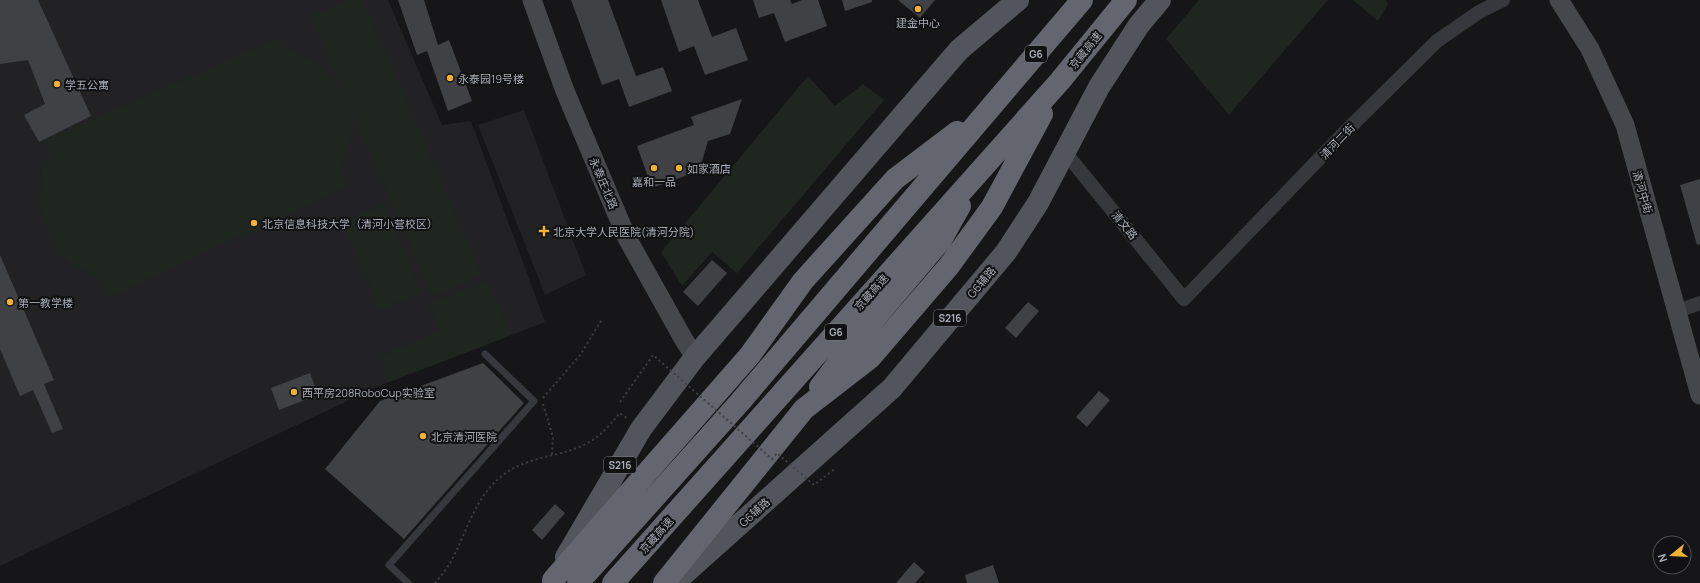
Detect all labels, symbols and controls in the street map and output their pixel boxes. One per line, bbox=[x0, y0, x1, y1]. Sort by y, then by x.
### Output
marker: 建金中心 bbox=[913, 4, 923, 14]
place label: 建金中心 bbox=[896, 15, 940, 30]
street label: 京藏高速 bbox=[1065, 28, 1105, 72]
road number: G6 bbox=[1025, 46, 1047, 62]
place label: 永泰园19号楼 bbox=[458, 71, 524, 86]
marker: 永泰园19号楼 bbox=[445, 73, 455, 83]
place label: 学五公寓 bbox=[65, 77, 109, 92]
marker: 学五公寓 bbox=[52, 79, 62, 89]
street label: 清河二街 bbox=[1316, 120, 1358, 162]
street label: 永泰庄北路 bbox=[586, 155, 622, 211]
place label: 如家酒店 bbox=[687, 161, 731, 176]
marker: 嘉和一品 bbox=[649, 163, 659, 173]
marker: 如家酒店 bbox=[674, 163, 684, 173]
street label: 清河中街 bbox=[1630, 169, 1656, 215]
place label: 嘉和一品 bbox=[632, 174, 676, 189]
street label: 清文路 bbox=[1109, 207, 1141, 243]
place label: 北京信息科技大学（清河小营校区） bbox=[262, 216, 438, 231]
marker: 北京信息科技大学（清河小营校区） bbox=[249, 218, 259, 228]
place label: 北京大学人民医院(清河分院) bbox=[553, 224, 694, 239]
marker: 北京大学人民医院(清河分院) bbox=[538, 225, 550, 237]
street label: G6辅路 bbox=[963, 263, 999, 301]
street label: 京藏高速 bbox=[851, 271, 891, 313]
place label: 第一教学楼 bbox=[18, 295, 73, 310]
marker: 第一教学楼 bbox=[5, 297, 15, 307]
road number: S216 bbox=[934, 310, 966, 326]
road number: G6 bbox=[825, 324, 847, 340]
place label: 西平房208RoboCup实验室 bbox=[302, 385, 435, 400]
marker: 西平房208RoboCup实验室 bbox=[289, 387, 299, 397]
place label: 北京清河医院 bbox=[431, 429, 497, 444]
marker: 北京清河医院 bbox=[418, 431, 428, 441]
road number: S216 bbox=[604, 457, 636, 473]
street label: G6辅路 bbox=[735, 494, 773, 530]
street label: 京藏高速 bbox=[636, 514, 676, 556]
north arrow bbox=[1652, 535, 1692, 575]
text: N bbox=[1654, 552, 1670, 564]

